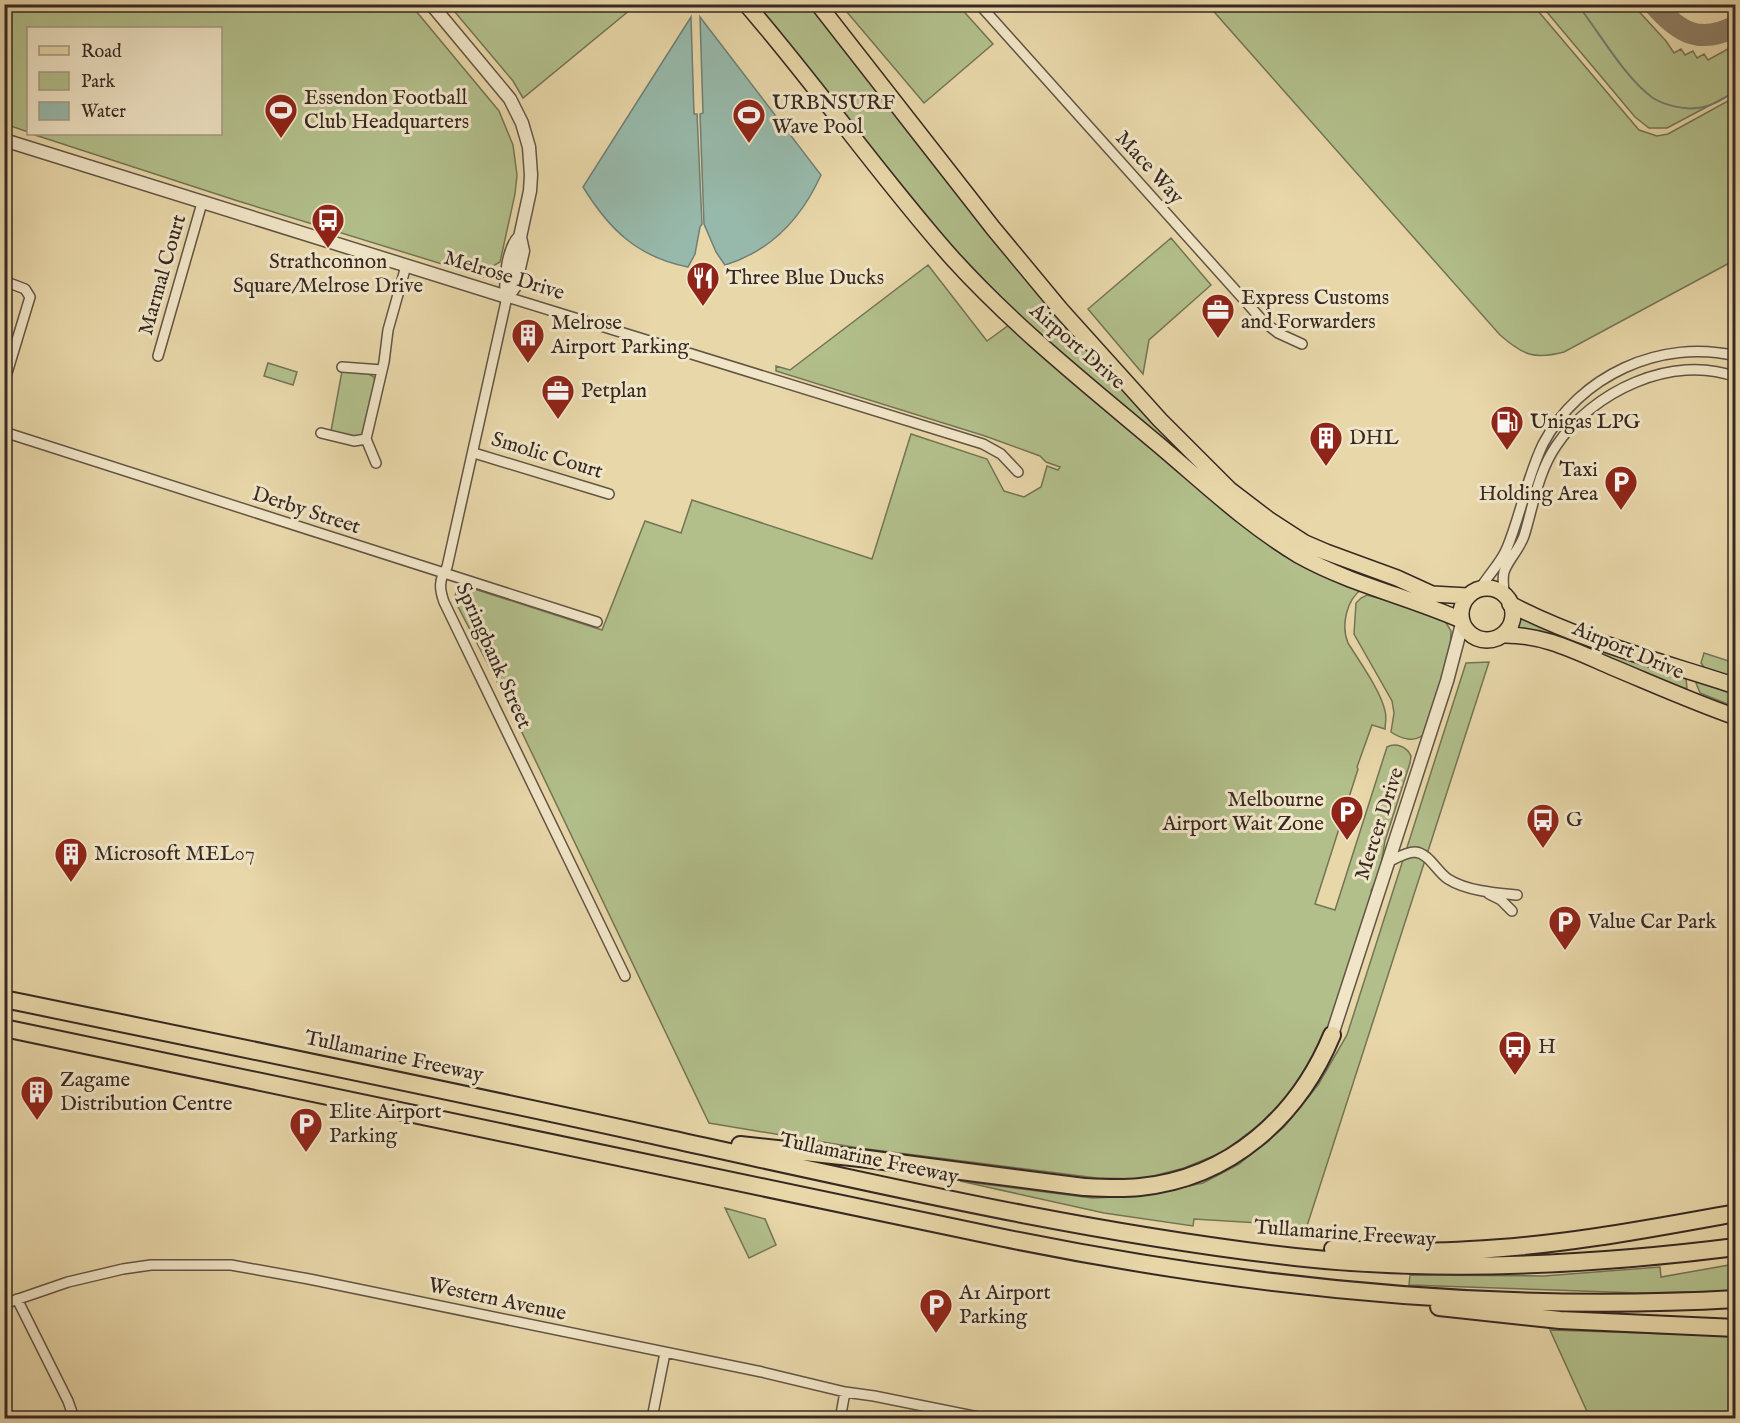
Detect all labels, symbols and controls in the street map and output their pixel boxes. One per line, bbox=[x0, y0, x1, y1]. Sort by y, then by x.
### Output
legend bbox=[27, 27, 222, 135]
text: Road bbox=[81, 41, 122, 64]
text: Park bbox=[81, 71, 116, 94]
place label: Essendon Football Club Headquarters bbox=[304, 85, 469, 136]
place label: URBNSURF Wave Pool bbox=[772, 90, 895, 141]
sports icon: Essendon Football Club Headquarters bbox=[263, 92, 299, 139]
sports icon: URBNSURF Wave Pool bbox=[731, 97, 767, 144]
text: Water bbox=[81, 101, 126, 124]
street label: Mace Way bbox=[1109, 126, 1190, 211]
bus stop icon: Strathconnon Square/Melrose Drive bbox=[310, 202, 346, 249]
street label: Marmal Court bbox=[133, 212, 193, 338]
street label: Melrose Drive bbox=[441, 245, 568, 307]
place label: Strathconnon Square/Melrose Drive bbox=[233, 249, 423, 300]
restaurant icon: Three Blue Ducks bbox=[685, 260, 721, 307]
place label: Three Blue Ducks bbox=[726, 265, 884, 292]
place label: Express Customs and Forwarders bbox=[1241, 285, 1389, 336]
office icon: Express Customs and Forwarders bbox=[1200, 292, 1236, 339]
street label: Airport Drive bbox=[1023, 297, 1131, 396]
place label: Melrose Airport Parking bbox=[550, 310, 689, 361]
building icon: Melrose Airport Parking bbox=[510, 317, 546, 364]
office icon: Petplan bbox=[540, 373, 576, 420]
place label: Petplan bbox=[581, 378, 647, 405]
fuel station icon: Unigas LPG bbox=[1489, 404, 1525, 451]
place label: Unigas LPG bbox=[1530, 409, 1641, 436]
building icon: DHL bbox=[1308, 420, 1344, 467]
place label: DHL bbox=[1349, 425, 1399, 452]
street label: Smolic Court bbox=[488, 426, 606, 486]
place label: Taxi Holding Area bbox=[1479, 457, 1599, 508]
parking icon: Taxi Holding Area bbox=[1603, 464, 1639, 511]
street label: Derby Street bbox=[248, 481, 364, 541]
street label: Springbank Street bbox=[449, 579, 537, 733]
street label: Airport Drive bbox=[1567, 615, 1688, 687]
street label: Mercer Drive bbox=[1349, 764, 1411, 884]
place label: Melbourne Airport Wait Zone bbox=[1161, 787, 1324, 838]
parking icon: Melbourne Airport Wait Zone bbox=[1329, 794, 1365, 841]
bus stop icon: G bbox=[1525, 802, 1561, 849]
place label: G bbox=[1566, 807, 1583, 834]
building icon: Microsoft MEL07 bbox=[53, 836, 89, 883]
place label: Microsoft MEL07 bbox=[94, 841, 255, 868]
parking icon: Value Car Park bbox=[1547, 904, 1583, 951]
place label: Value Car Park bbox=[1587, 909, 1717, 936]
street label: Tullamarine Freeway bbox=[302, 1025, 486, 1089]
bus stop icon: H bbox=[1497, 1029, 1533, 1076]
place label: H bbox=[1538, 1034, 1556, 1061]
place label: Zagame Distribution Centre bbox=[60, 1067, 233, 1118]
building icon: Zagame Distribution Centre bbox=[19, 1074, 55, 1121]
place label: Elite Airport Parking bbox=[329, 1099, 441, 1150]
parking icon: Elite Airport Parking bbox=[288, 1106, 324, 1153]
street label: Tullamarine Freeway bbox=[777, 1127, 961, 1191]
street label: Tullamarine Freeway bbox=[1253, 1214, 1437, 1254]
street label: Western Avenue bbox=[425, 1272, 569, 1328]
place label: A1 Airport Parking bbox=[958, 1280, 1051, 1331]
parking icon: A1 Airport Parking bbox=[918, 1287, 954, 1334]

